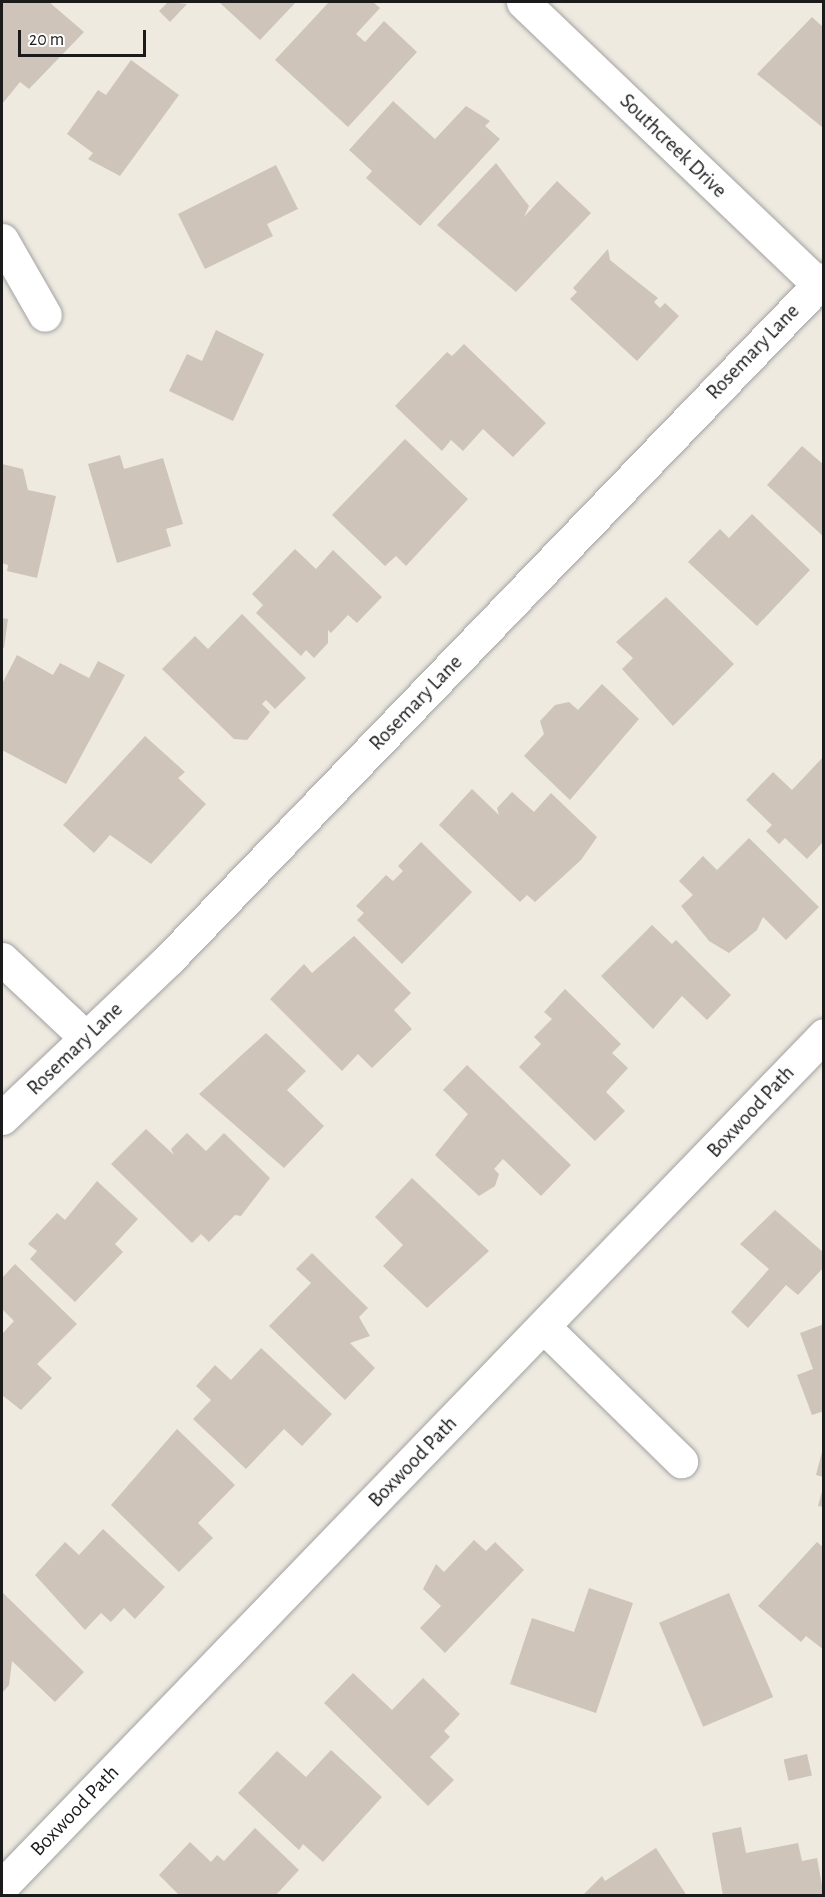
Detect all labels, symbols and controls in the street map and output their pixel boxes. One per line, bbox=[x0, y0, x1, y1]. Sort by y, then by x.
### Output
scale bar bbox=[21, 18, 148, 56]
text: 20 m bbox=[29, 31, 64, 49]
street label: Southcreek Drive bbox=[614, 89, 732, 203]
street label: Rosemary Lane bbox=[701, 299, 805, 405]
street label: Rosemary Lane bbox=[364, 650, 468, 756]
street label: Rosemary Lane bbox=[22, 997, 128, 1101]
street label: Boxwood Path bbox=[702, 1061, 800, 1163]
street label: Boxwood Path bbox=[363, 1411, 463, 1513]
street label: Boxwood Path bbox=[25, 1760, 125, 1862]

